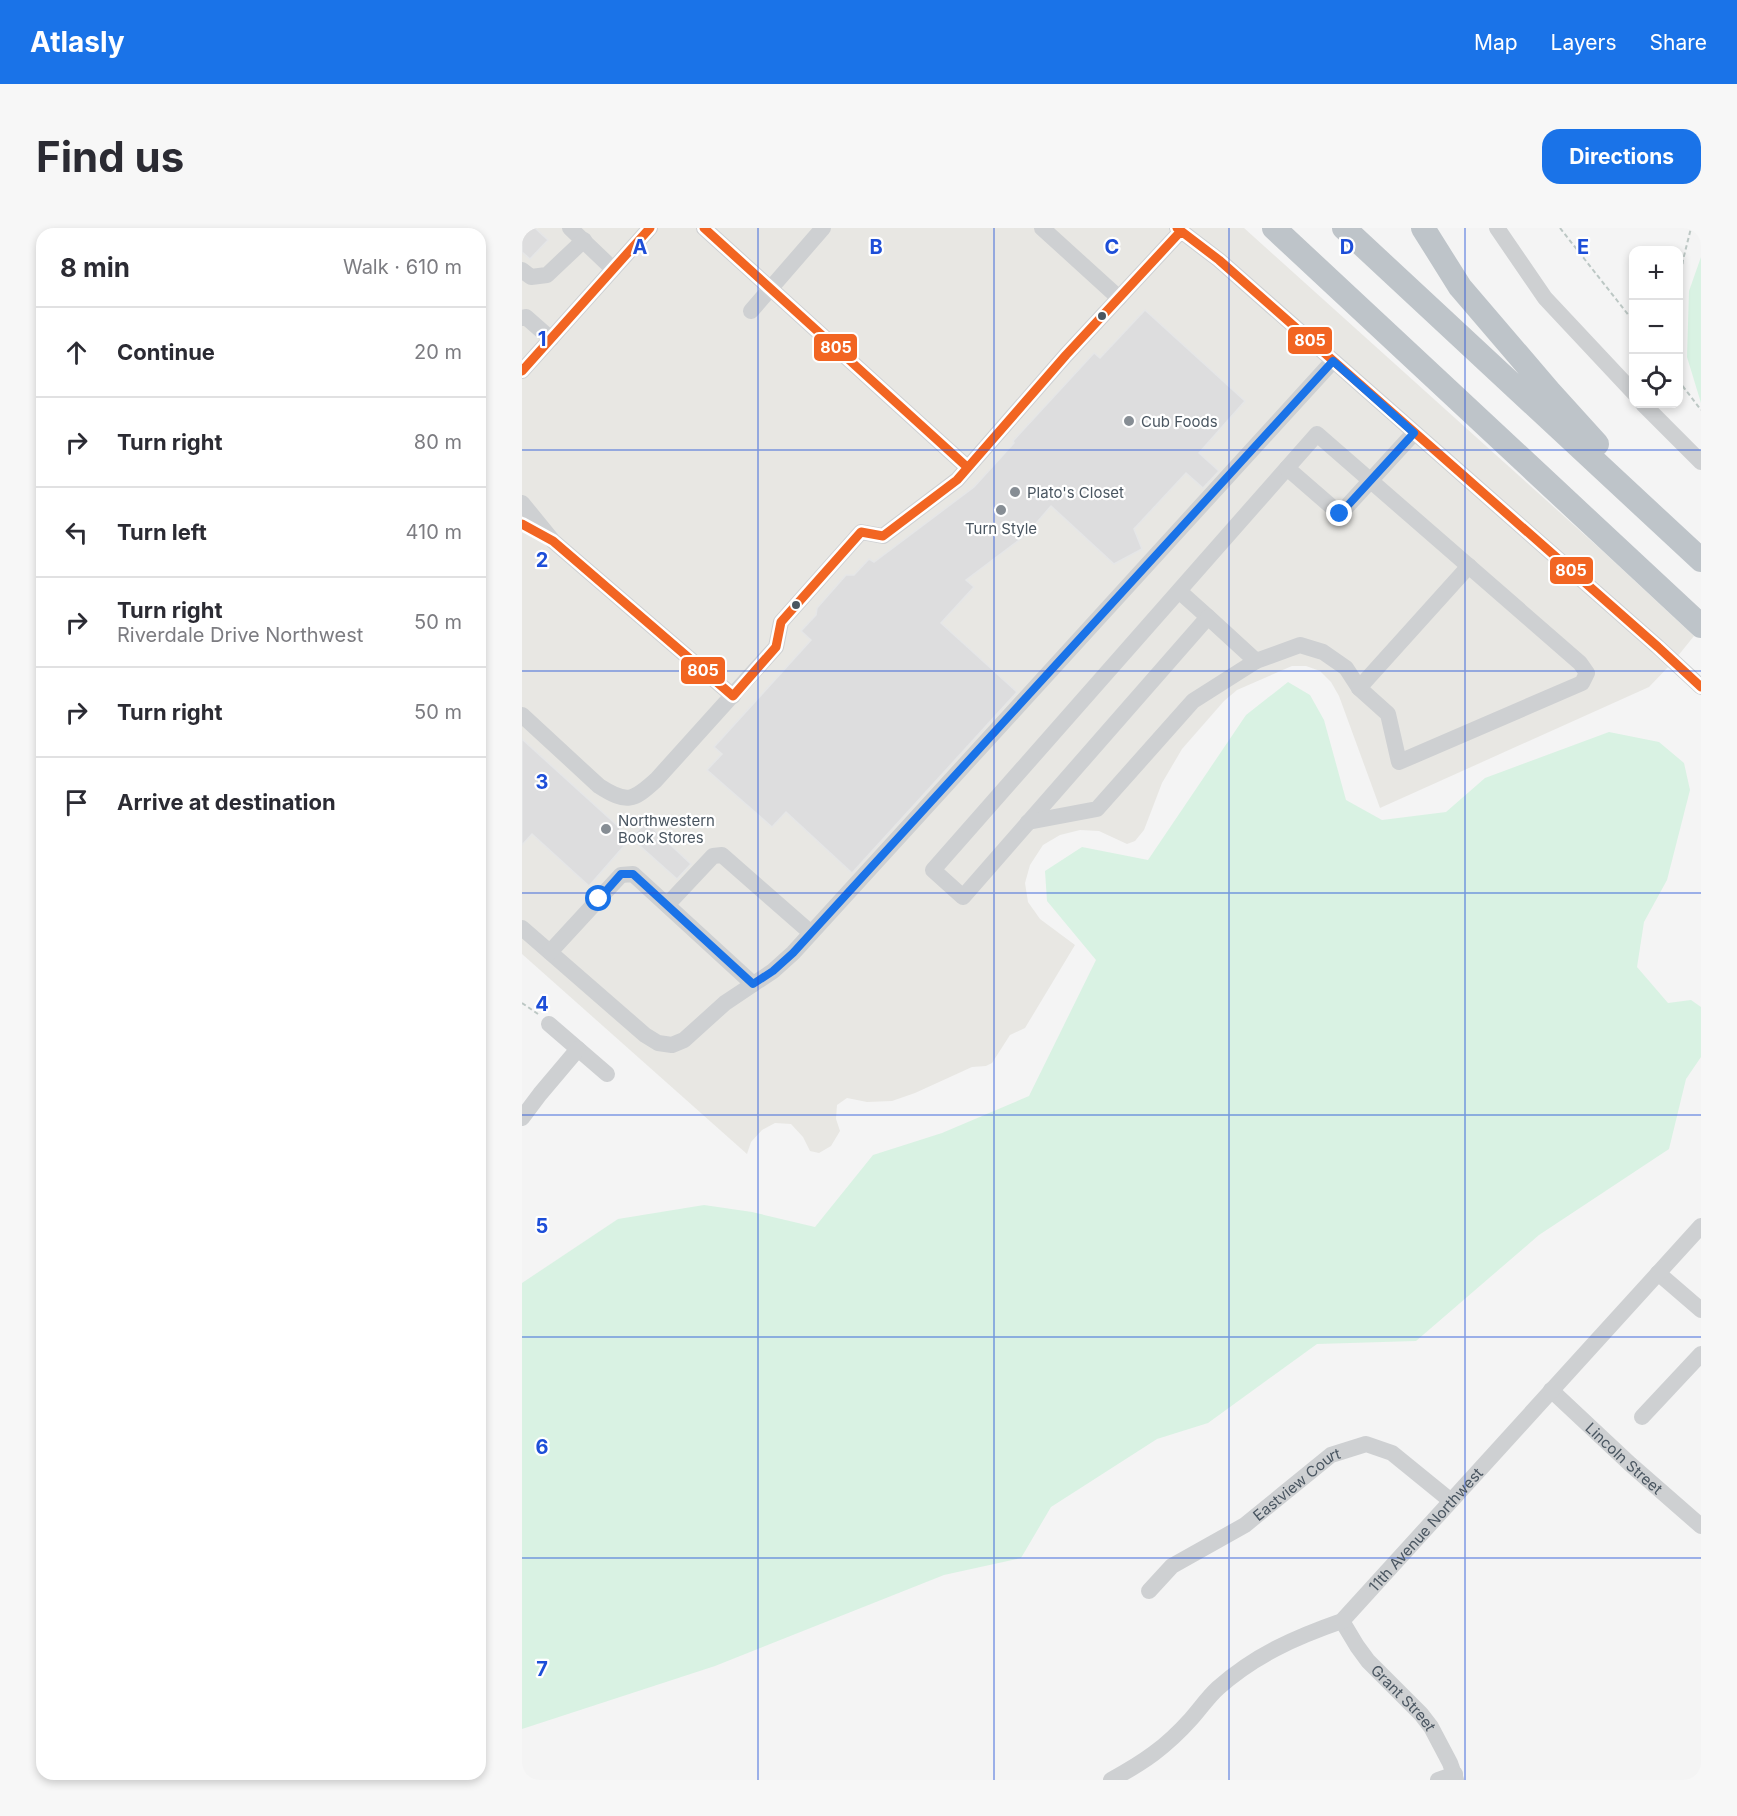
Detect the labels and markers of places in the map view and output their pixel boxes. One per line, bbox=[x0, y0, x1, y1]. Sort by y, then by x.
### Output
unlabelled marker bbox=[1096, 310, 1108, 322]
place label: Cub Foods bbox=[1141, 412, 1218, 431]
marker: Cub Foods bbox=[1122, 414, 1136, 428]
place label: Plato's Closet bbox=[1027, 483, 1124, 502]
marker: Plato's Closet bbox=[1008, 485, 1022, 499]
marker: Turn Style bbox=[994, 503, 1008, 517]
place label: Turn Style bbox=[965, 519, 1037, 538]
unlabelled marker bbox=[790, 599, 802, 611]
place label: Northwestern Book Stores bbox=[618, 811, 715, 847]
marker: Northwestern Book Stores bbox=[599, 822, 613, 836]

